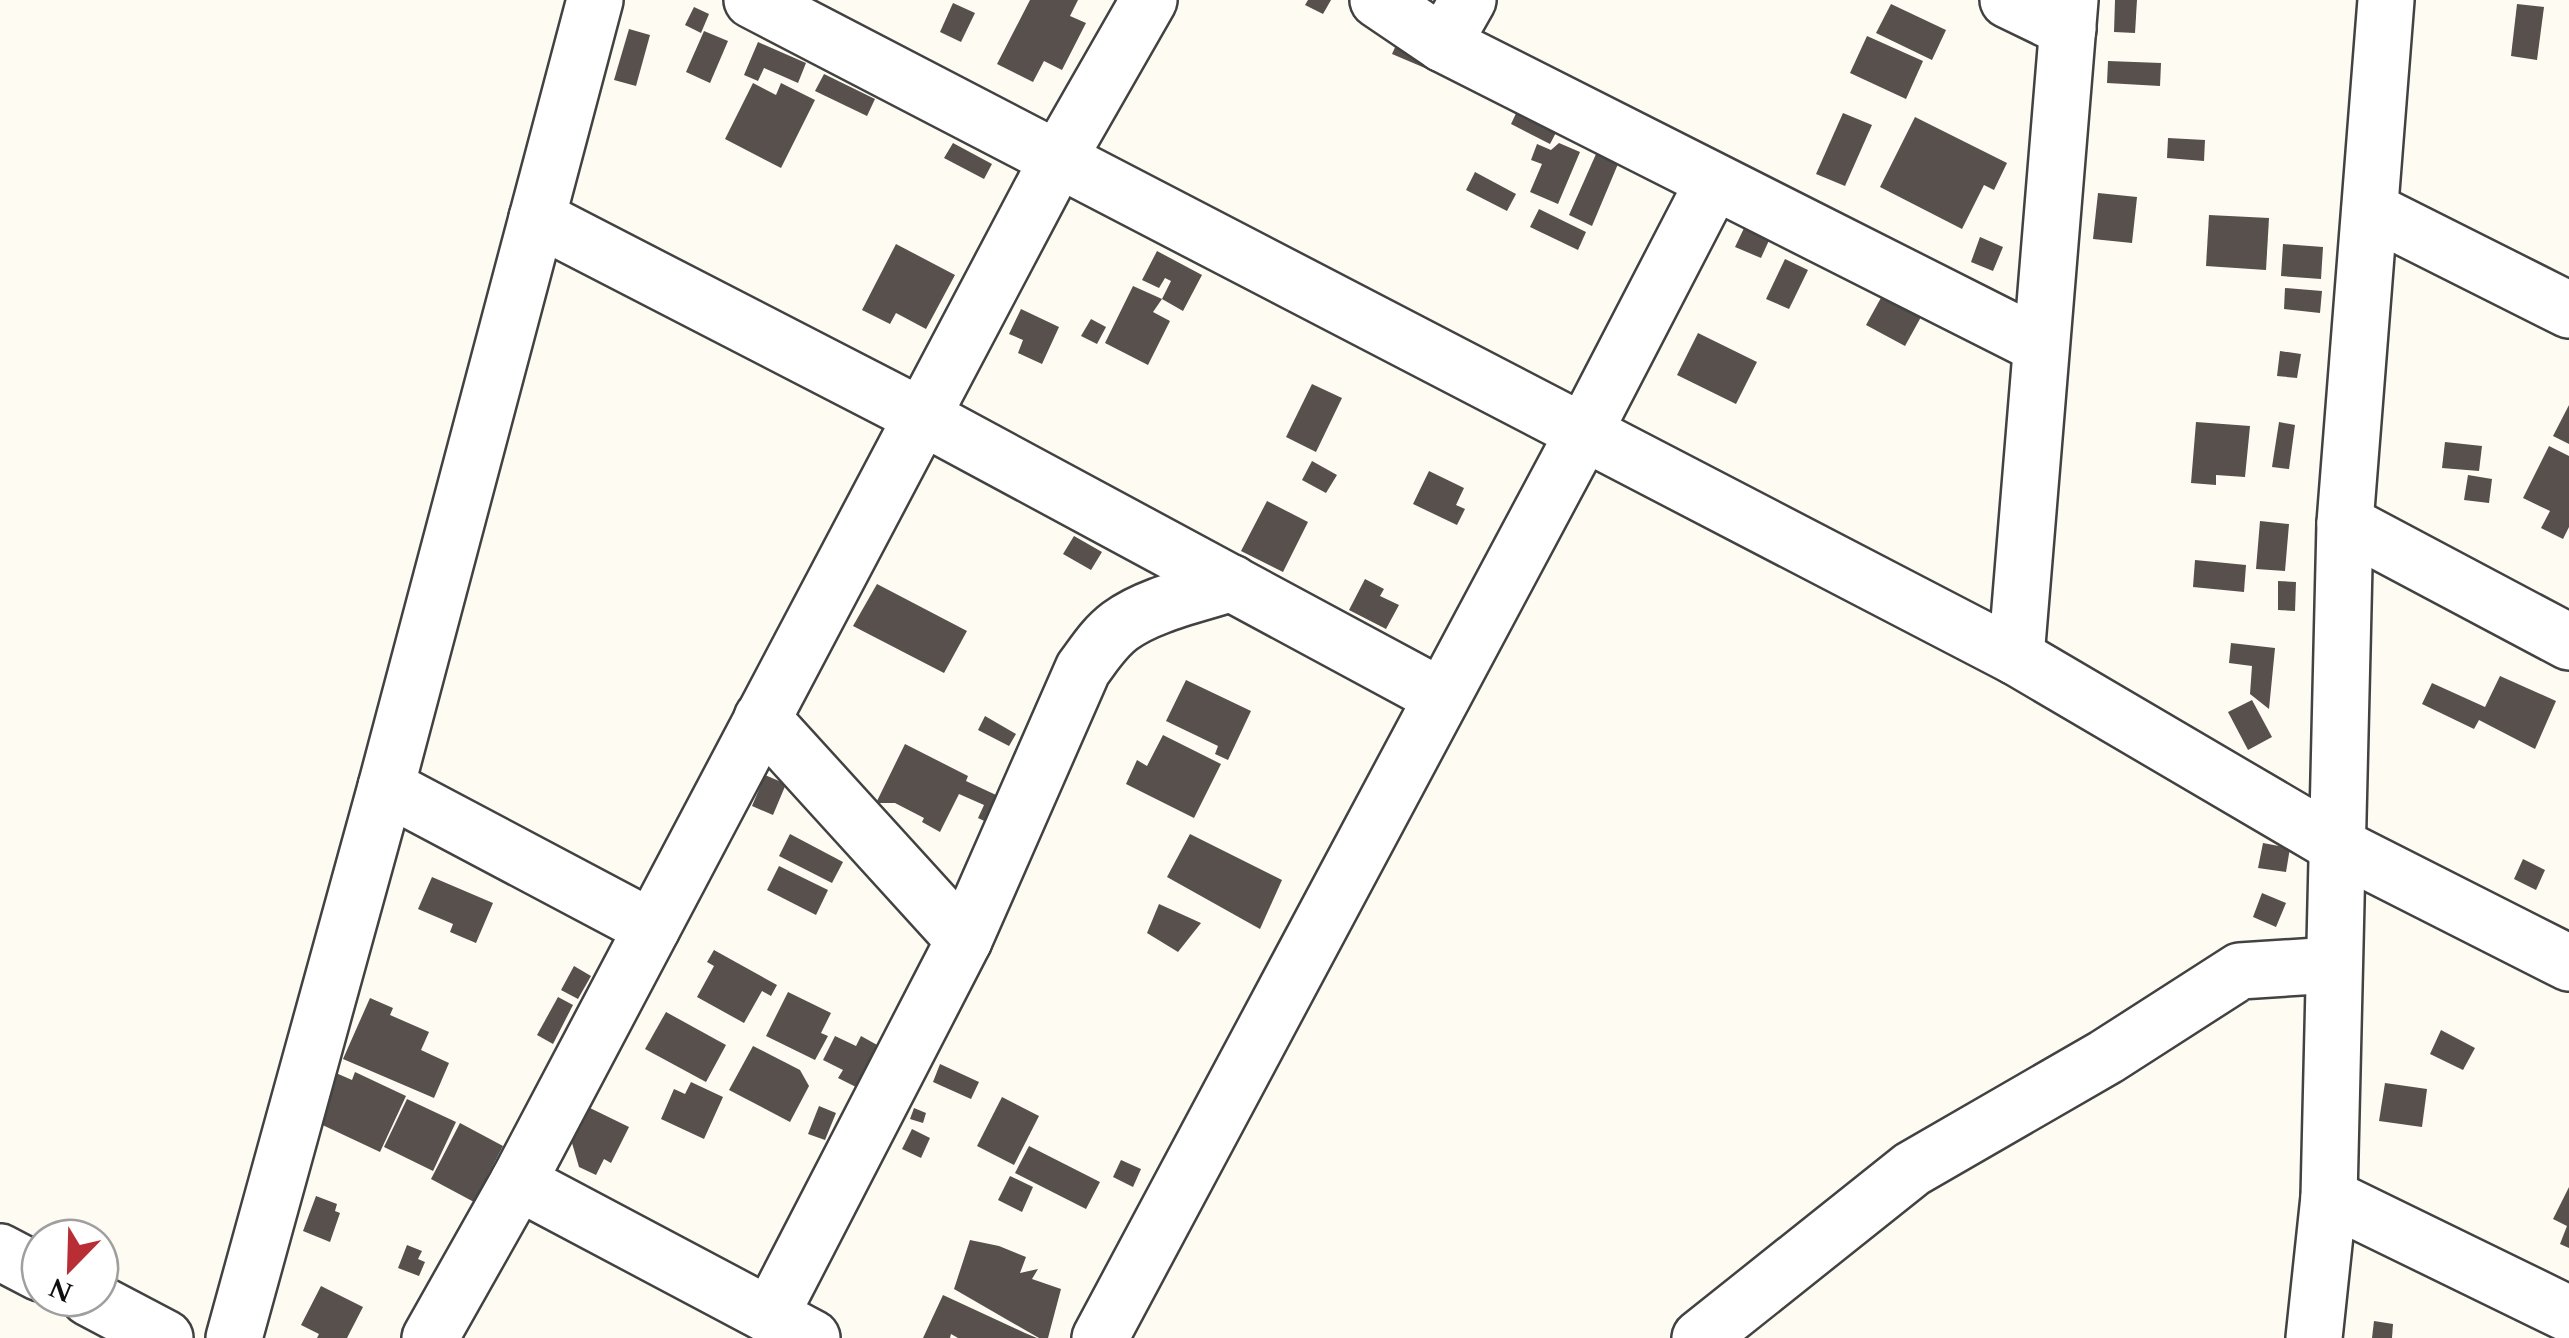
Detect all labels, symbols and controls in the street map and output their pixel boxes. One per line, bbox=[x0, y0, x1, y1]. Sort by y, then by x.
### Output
north arrow bbox=[20, 1218, 120, 1318]
text: N bbox=[42, 1265, 80, 1314]

